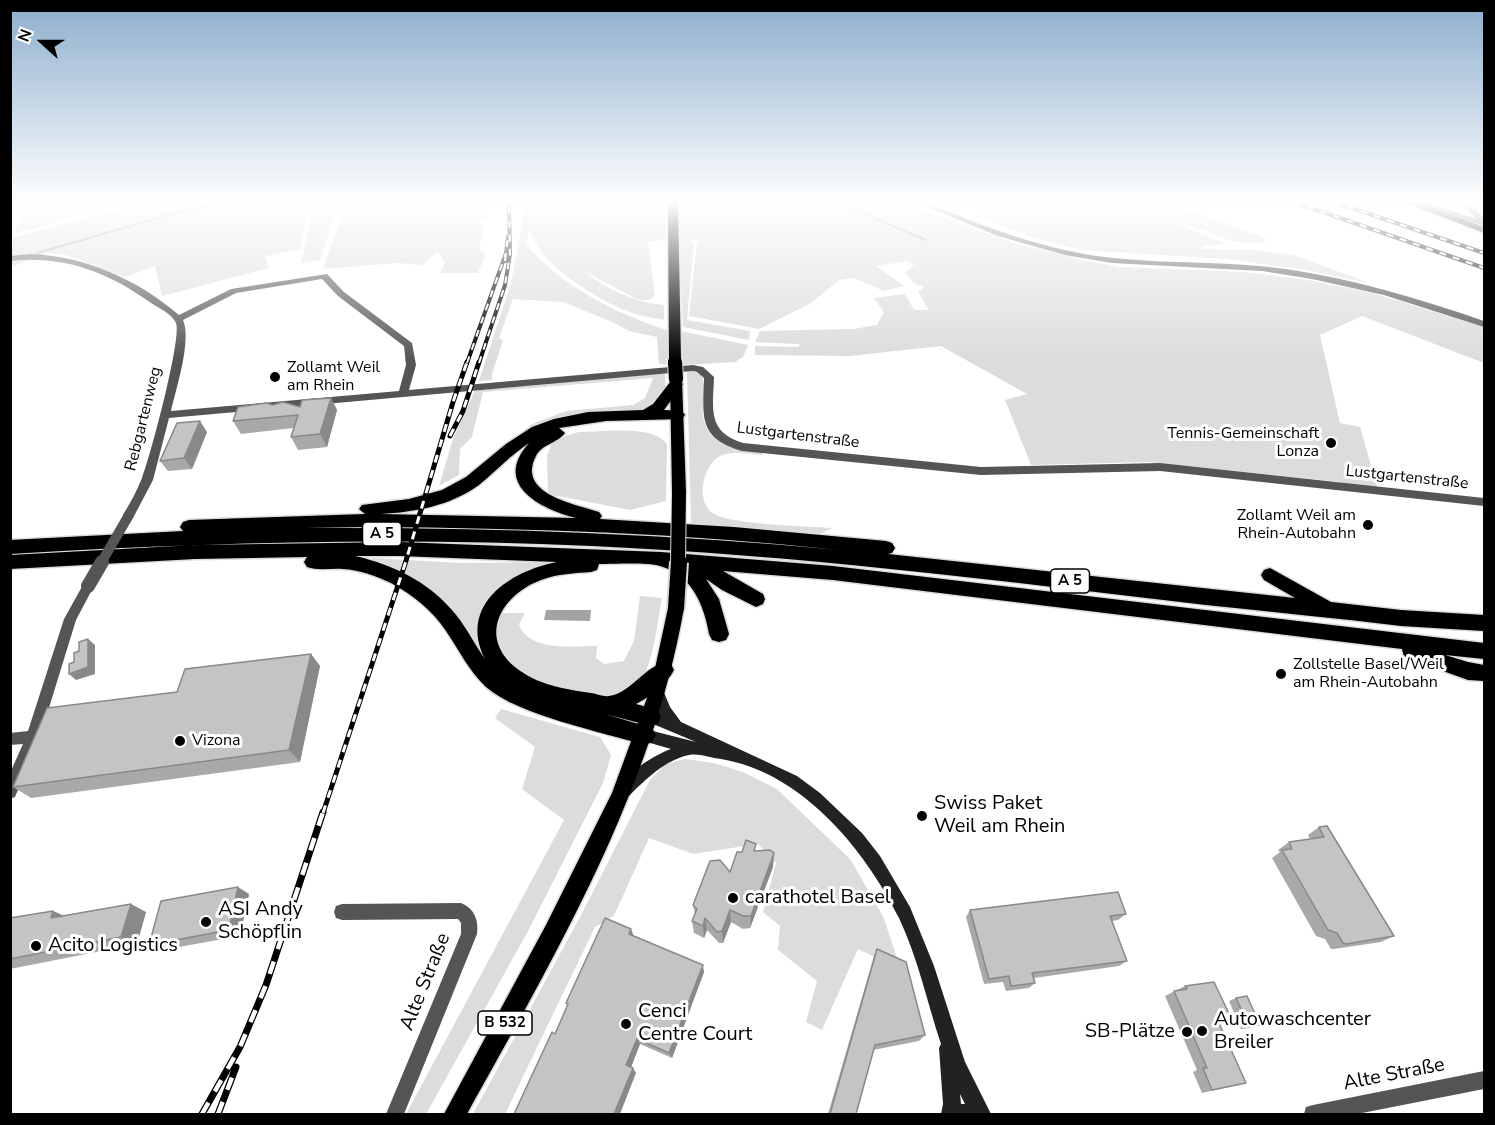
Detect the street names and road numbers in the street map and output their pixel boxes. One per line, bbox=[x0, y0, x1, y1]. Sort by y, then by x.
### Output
street label: Rebgartenweg bbox=[122, 365, 166, 473]
street label: Lustgartenstraße bbox=[736, 419, 860, 453]
street label: Lustgartenstraße bbox=[1345, 462, 1469, 494]
road number: A 5 bbox=[362, 522, 401, 546]
road number: A 5 bbox=[1050, 569, 1090, 593]
street label: Alte Straße bbox=[396, 930, 456, 1034]
road number: B 532 bbox=[478, 1011, 532, 1035]
street label: Alte Straße bbox=[1341, 1053, 1447, 1097]

